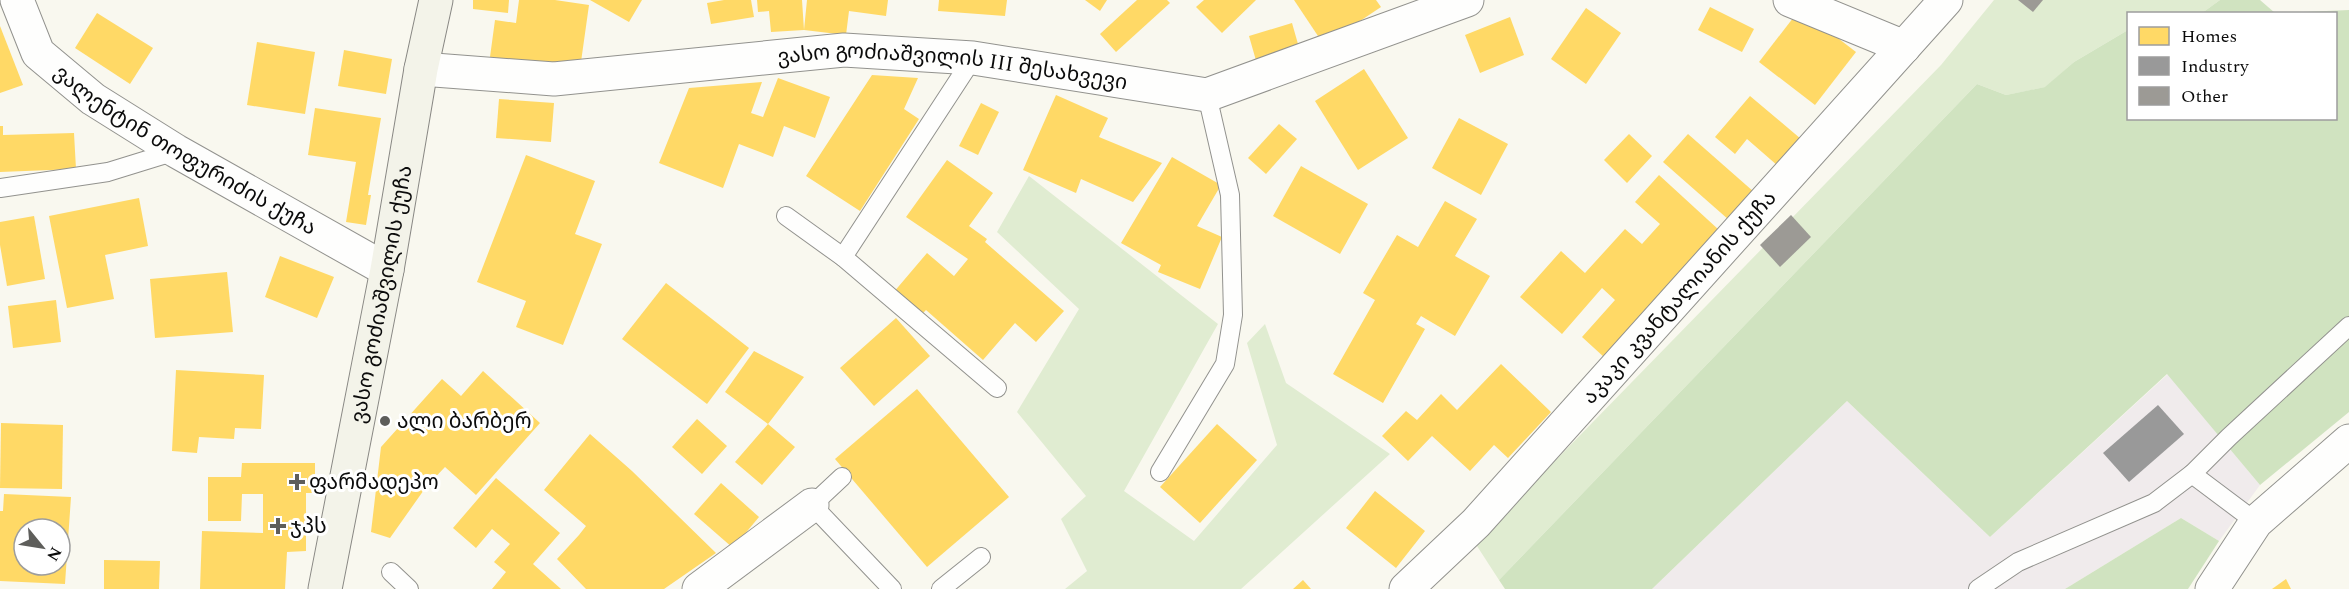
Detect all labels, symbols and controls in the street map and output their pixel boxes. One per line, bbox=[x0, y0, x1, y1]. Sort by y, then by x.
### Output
legend bbox=[2127, 12, 2337, 120]
text: Homes bbox=[2181, 23, 2237, 50]
street label: ვასო გოძიაშვილის III შესახვევი bbox=[776, 35, 1130, 99]
text: Industry bbox=[2181, 53, 2250, 80]
street label: ვალენტინ თოფურიძის ქუჩა bbox=[46, 58, 322, 244]
text: Other bbox=[2181, 83, 2228, 110]
street label: ვასო გოძიაშვილის ქუჩა bbox=[343, 163, 421, 426]
street label: აკაკი კვანტალიანის ქუჩა bbox=[1575, 184, 1785, 412]
place label: ალი ბარბერ bbox=[397, 406, 532, 438]
marker: ალი ბარბერ bbox=[378, 414, 392, 428]
place label: ფარმადეპო bbox=[309, 467, 439, 499]
marker: ფარმადეპო bbox=[290, 475, 304, 489]
place label: ჯპს bbox=[290, 511, 327, 543]
north arrow bbox=[12, 517, 72, 577]
marker: ჯპს bbox=[271, 519, 285, 533]
text: N bbox=[40, 542, 68, 566]

